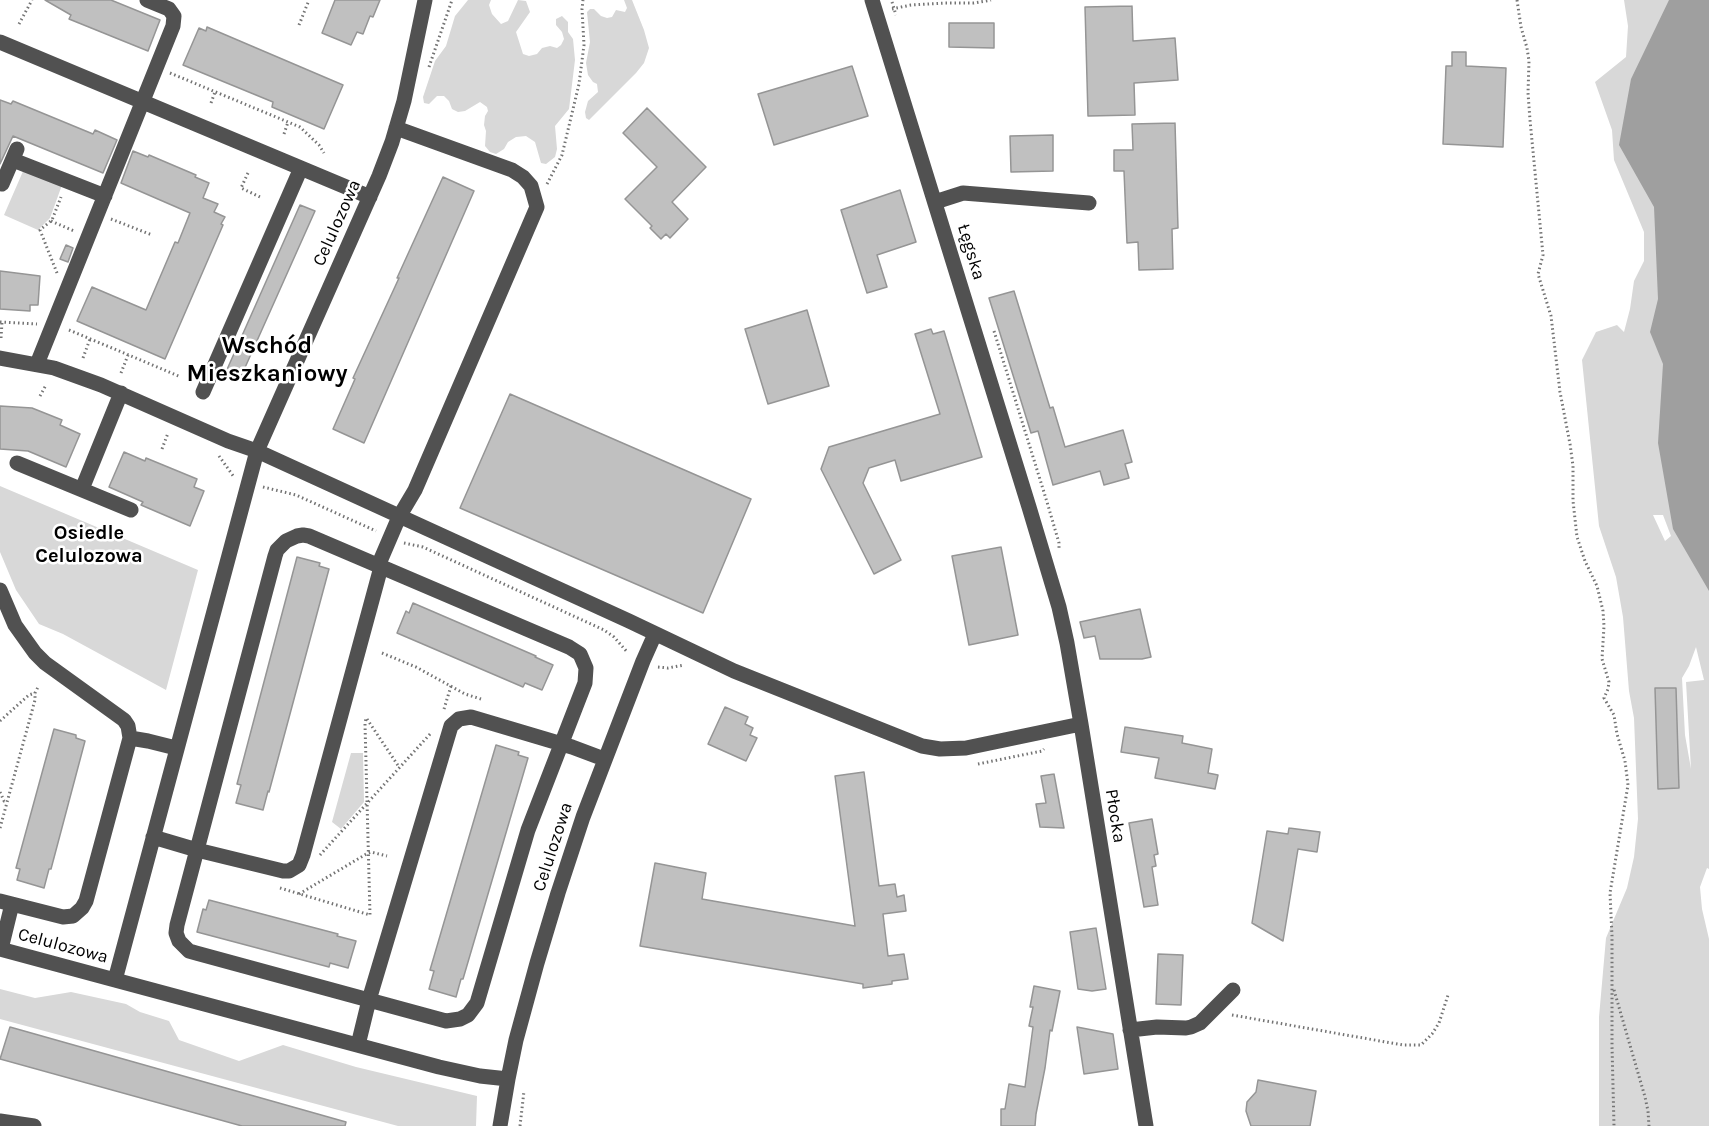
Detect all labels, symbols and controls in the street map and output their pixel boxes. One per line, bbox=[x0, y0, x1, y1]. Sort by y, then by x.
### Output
street label: Celulozowa bbox=[308, 176, 366, 270]
street label: Łęgska bbox=[952, 221, 990, 283]
district label: Wschód Mieszkaniowy bbox=[186, 332, 348, 388]
district label: Osiedle Celulozowa bbox=[35, 521, 143, 568]
street label: Płocka bbox=[1100, 788, 1130, 844]
street label: Celulozowa bbox=[528, 800, 578, 894]
street label: Celulozowa bbox=[16, 924, 110, 968]

